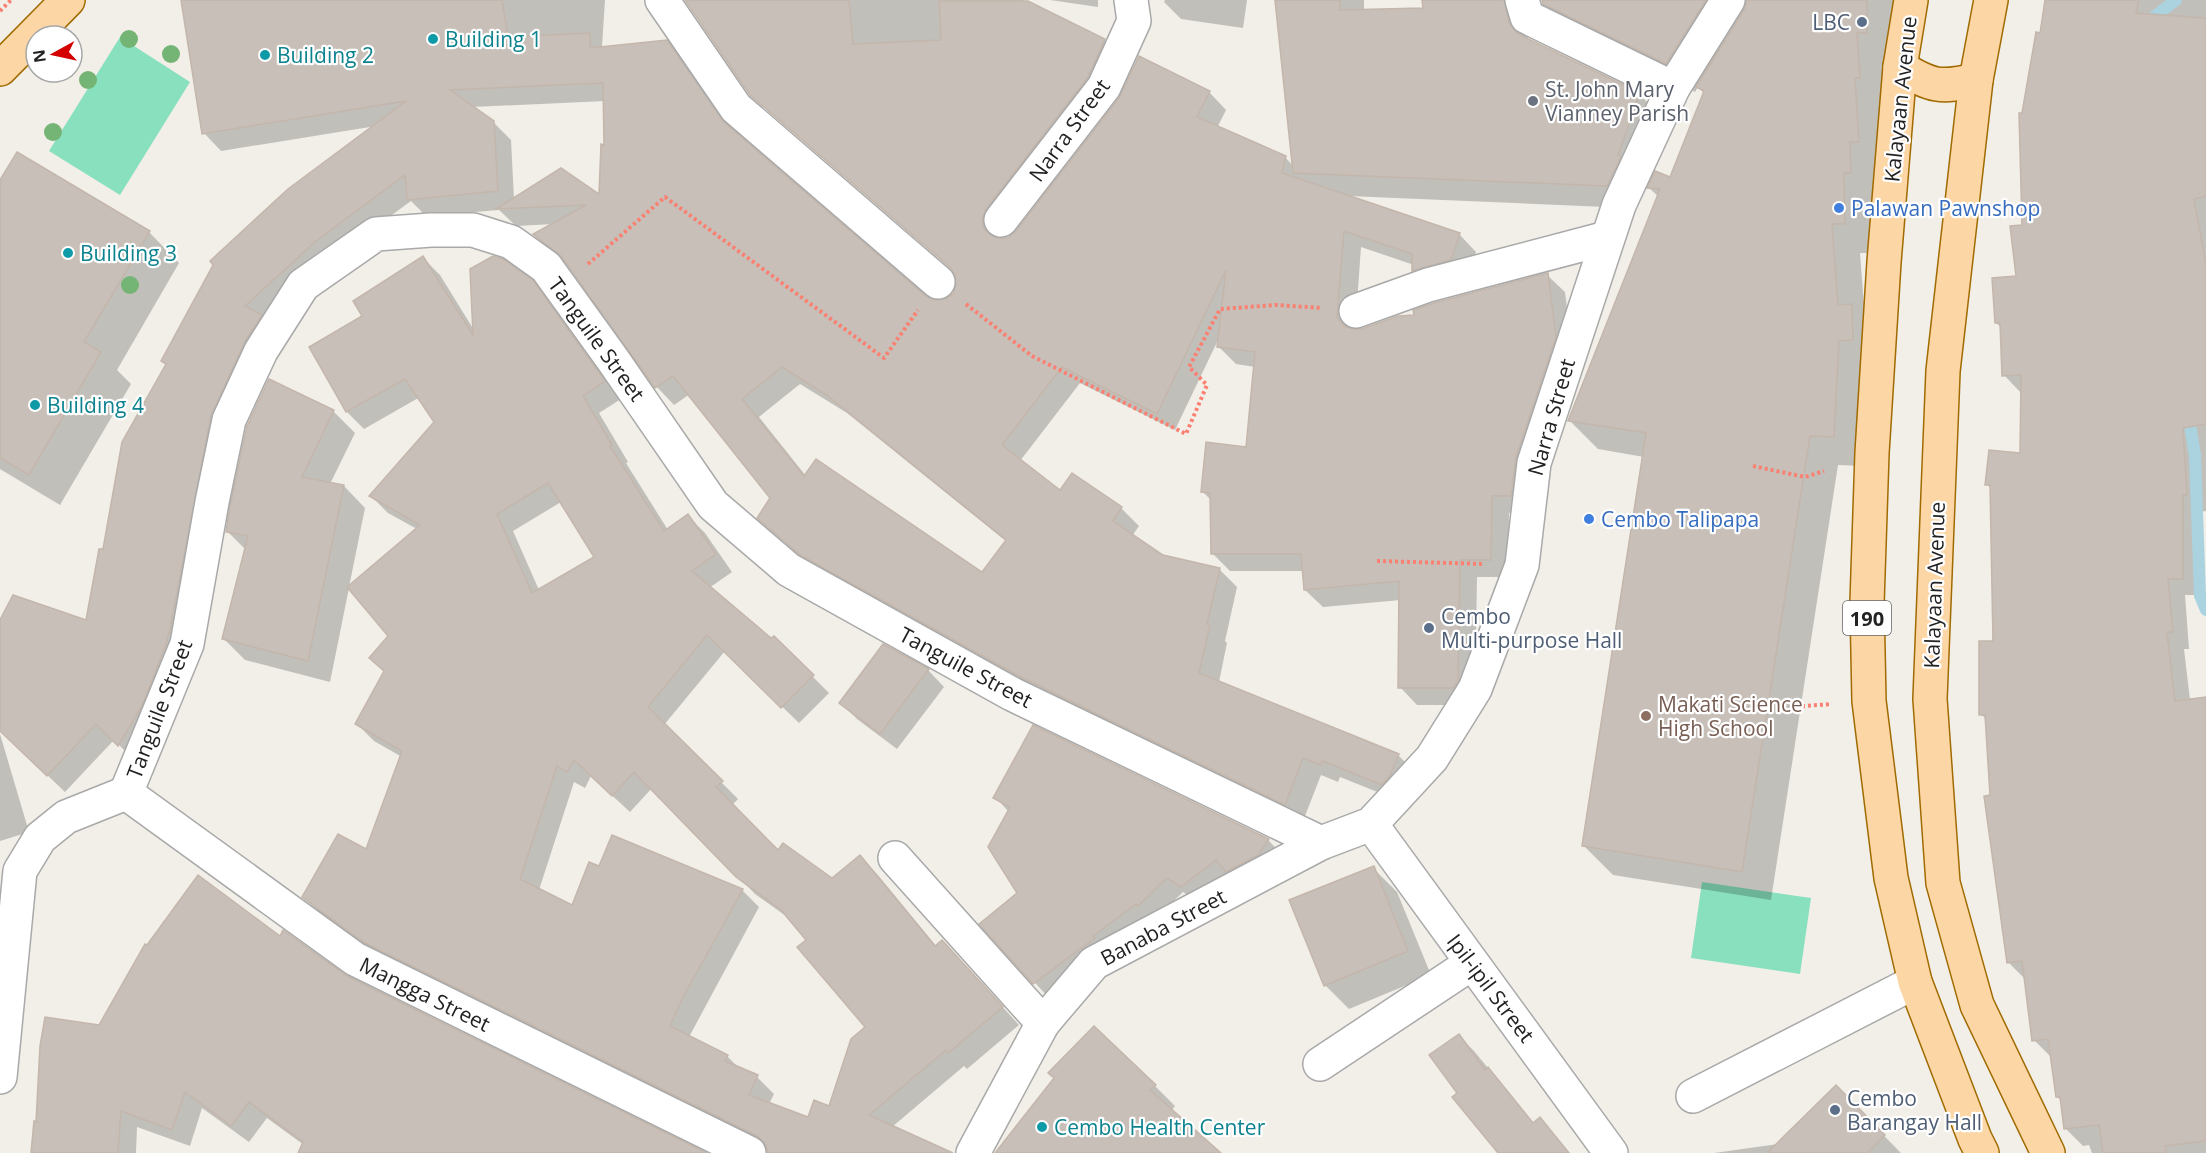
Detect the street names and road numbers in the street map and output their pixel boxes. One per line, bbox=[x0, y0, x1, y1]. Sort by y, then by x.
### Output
street label: Kalayaan Avenue bbox=[1877, 15, 1923, 183]
street label: Narra Street bbox=[1022, 73, 1116, 187]
street label: Tanguile Street bbox=[542, 271, 652, 407]
street label: Narra Street bbox=[1521, 355, 1581, 479]
street label: Kalayaan Avenue bbox=[1917, 501, 1951, 669]
road number: 190 bbox=[1843, 601, 1891, 635]
street label: Tanguile Street bbox=[895, 620, 1037, 714]
street label: Tanguile Street bbox=[120, 635, 198, 783]
street label: Banaba Street bbox=[1095, 882, 1231, 972]
street label: Ipil-ipil Street bbox=[1441, 928, 1541, 1048]
street label: Mangga Street bbox=[355, 950, 495, 1038]

